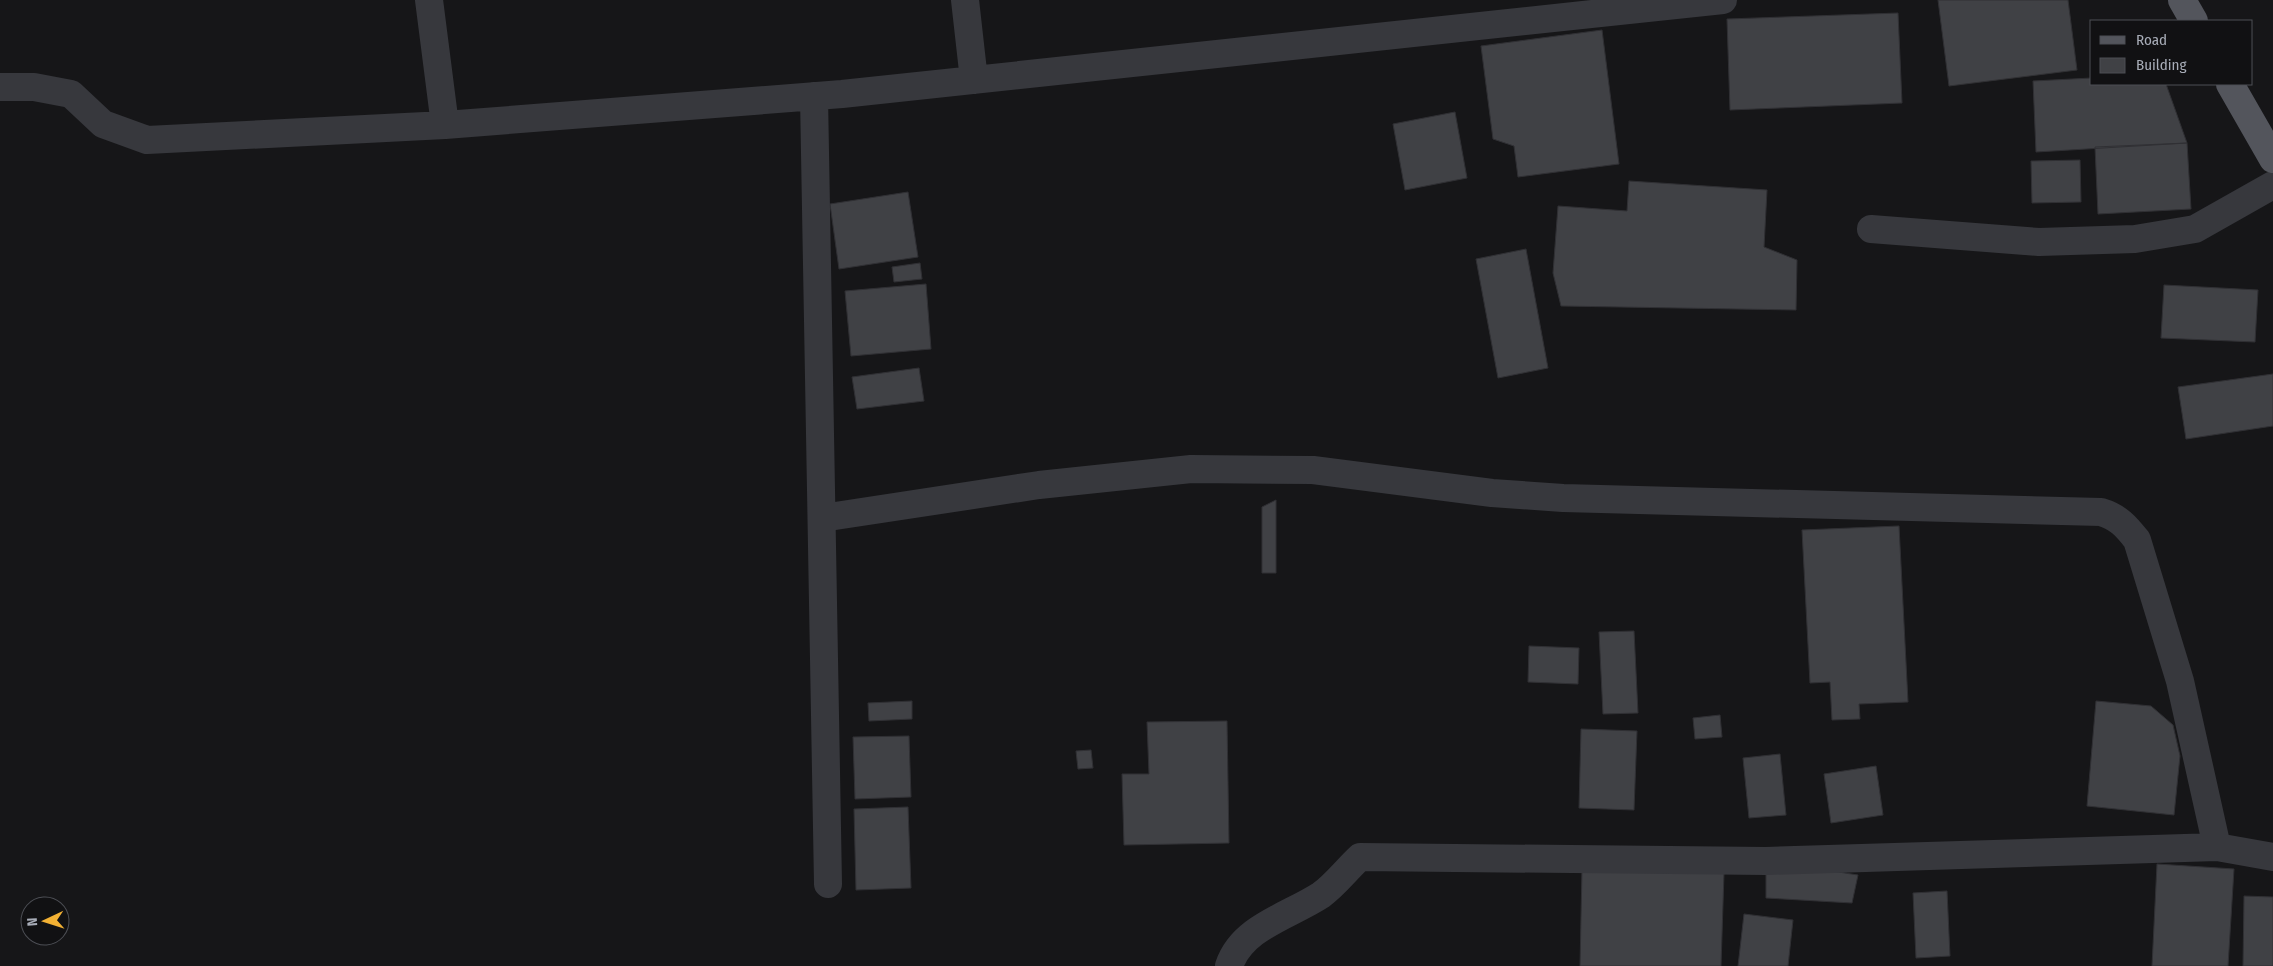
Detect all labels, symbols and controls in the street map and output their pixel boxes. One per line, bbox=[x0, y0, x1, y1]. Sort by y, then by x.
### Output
legend bbox=[2090, 20, 2253, 85]
text: Road bbox=[2136, 31, 2167, 49]
text: Building bbox=[2136, 56, 2187, 74]
north arrow bbox=[20, 896, 70, 946]
text: N bbox=[24, 917, 41, 927]

